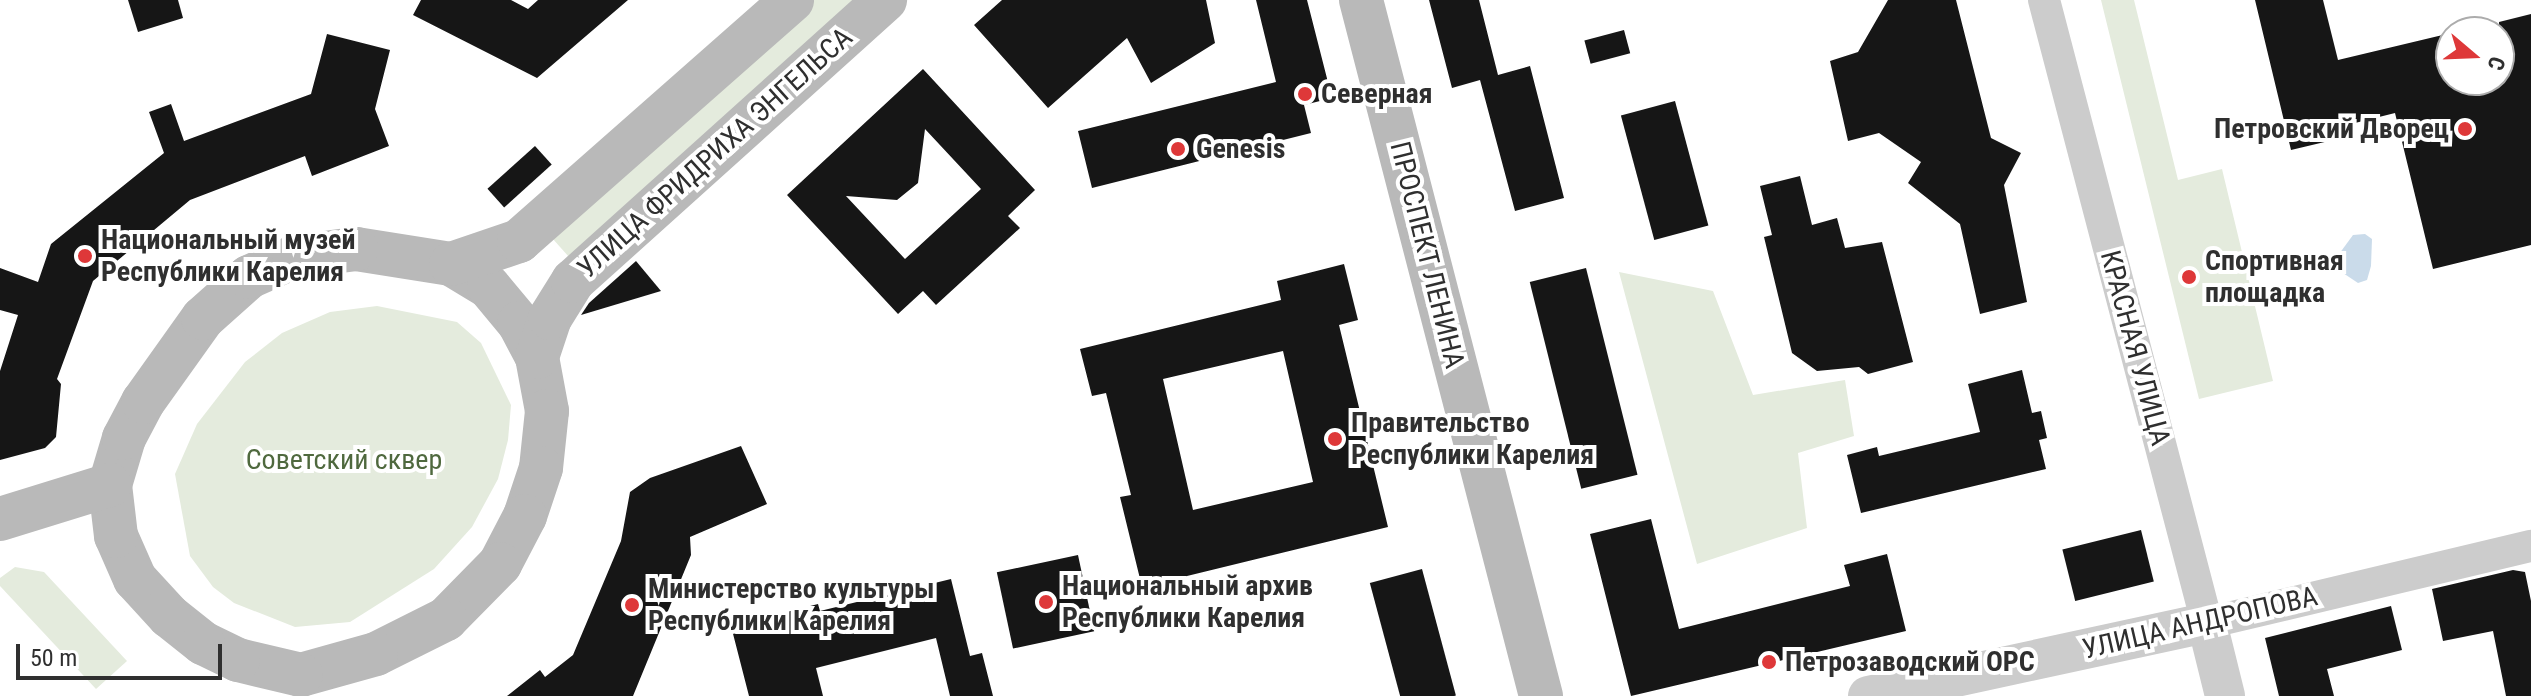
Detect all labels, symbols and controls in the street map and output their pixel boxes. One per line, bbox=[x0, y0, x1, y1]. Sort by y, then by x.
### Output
north arrow bbox=[2435, 16, 2515, 96]
street label: УЛИЦА ФРИДРИХА ЭНГЕЛЬСА bbox=[571, 21, 859, 285]
text: С bbox=[2482, 53, 2510, 73]
place label: Северная bbox=[1321, 77, 1433, 111]
marker: Северная bbox=[1296, 85, 1314, 103]
place label: Петровский Дворец bbox=[2214, 112, 2449, 146]
marker: Петровский Дворец bbox=[2456, 120, 2474, 138]
place label: Genesis bbox=[1196, 132, 1285, 166]
marker: Genesis bbox=[1167, 138, 1189, 160]
street label: ПРОСПЕКТ ЛЕНИНА bbox=[1382, 138, 1472, 372]
place label: Национальный музей Республики Карелия bbox=[101, 223, 355, 289]
place label: Спортивная площадка bbox=[2205, 244, 2344, 310]
marker: Национальный музей Республики Карелия bbox=[76, 247, 94, 265]
street label: КРАСНАЯ УЛИЦА bbox=[2093, 247, 2177, 449]
marker: Спортивная площадка bbox=[2180, 268, 2198, 286]
place label: Правительство Республики Карелия bbox=[1351, 406, 1594, 472]
marker: Правительство Республики Карелия bbox=[1326, 430, 1344, 448]
park label: Советский сквер bbox=[246, 443, 442, 477]
place label: Национальный архив Республики Карелия bbox=[1062, 569, 1313, 635]
place label: Министерство культуры Республики Карелия bbox=[648, 572, 935, 638]
street label: УЛИЦА АНДРОПОВА bbox=[2079, 580, 2321, 666]
marker: Национальный архив Республики Карелия bbox=[1037, 593, 1055, 611]
marker: Министерство культуры Республики Карелия bbox=[623, 596, 641, 614]
scale bar bbox=[20, 628, 226, 678]
text: 50 m bbox=[30, 644, 77, 672]
place label: Петрозаводский ОРС bbox=[1785, 645, 2035, 679]
marker: Петрозаводский ОРС bbox=[1760, 653, 1778, 671]

